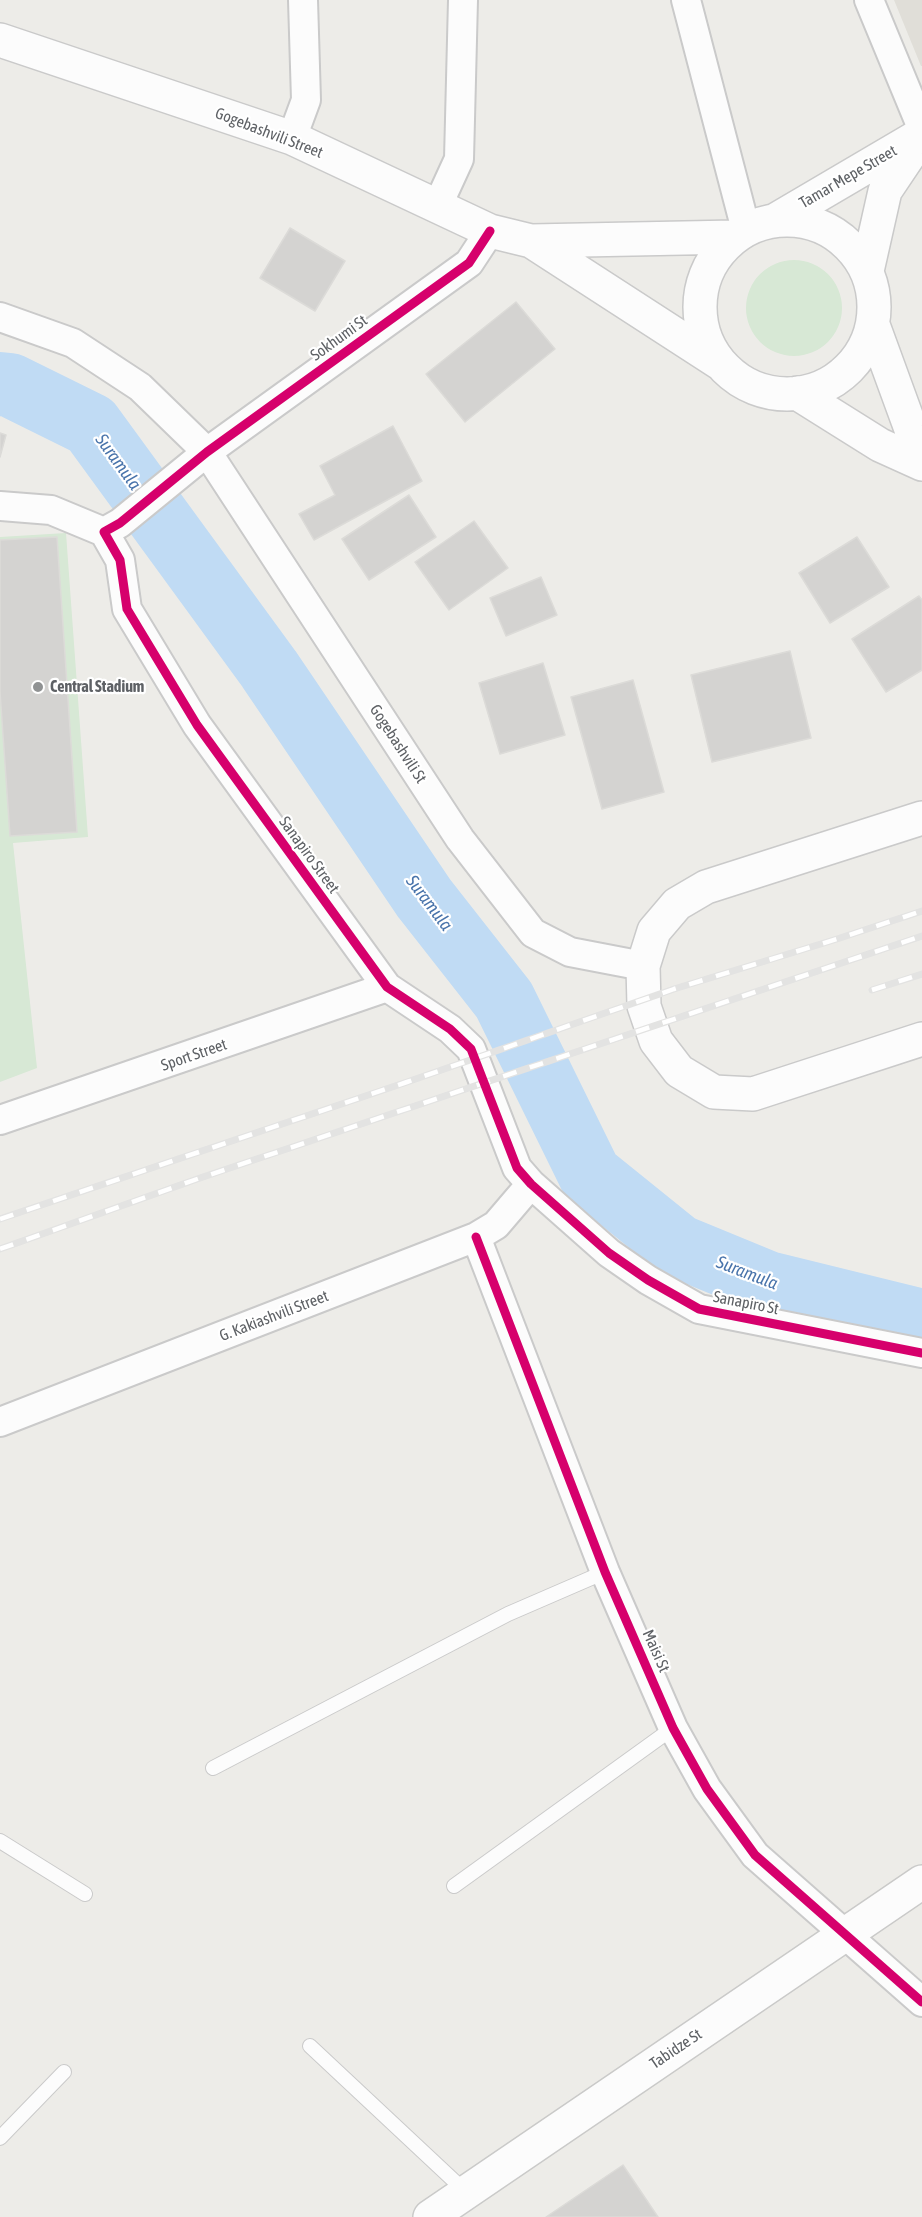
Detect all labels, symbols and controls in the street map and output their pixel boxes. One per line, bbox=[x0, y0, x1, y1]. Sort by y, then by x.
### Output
street label: Gogebashvili Street bbox=[212, 104, 326, 162]
street label: Tamar Mepe Street bbox=[796, 141, 900, 213]
street label: Sokhumi St bbox=[307, 311, 371, 365]
water label: Suramula bbox=[90, 430, 146, 494]
place label: Central Stadium bbox=[50, 677, 144, 697]
marker: Central Stadium bbox=[31, 680, 45, 694]
street label: Gogebashvili St bbox=[365, 701, 431, 787]
street label: Sanapiro Street bbox=[275, 813, 343, 897]
water label: Suramula bbox=[401, 871, 457, 935]
street label: Sport Street bbox=[159, 1035, 229, 1075]
water label: Suramula bbox=[713, 1251, 781, 1295]
street label: G. Kakiashvili Street bbox=[217, 1286, 331, 1346]
street label: Sanapiro St bbox=[712, 1287, 780, 1319]
street label: Maisi St bbox=[638, 1627, 674, 1675]
street label: Tabidze St bbox=[646, 2025, 706, 2073]

